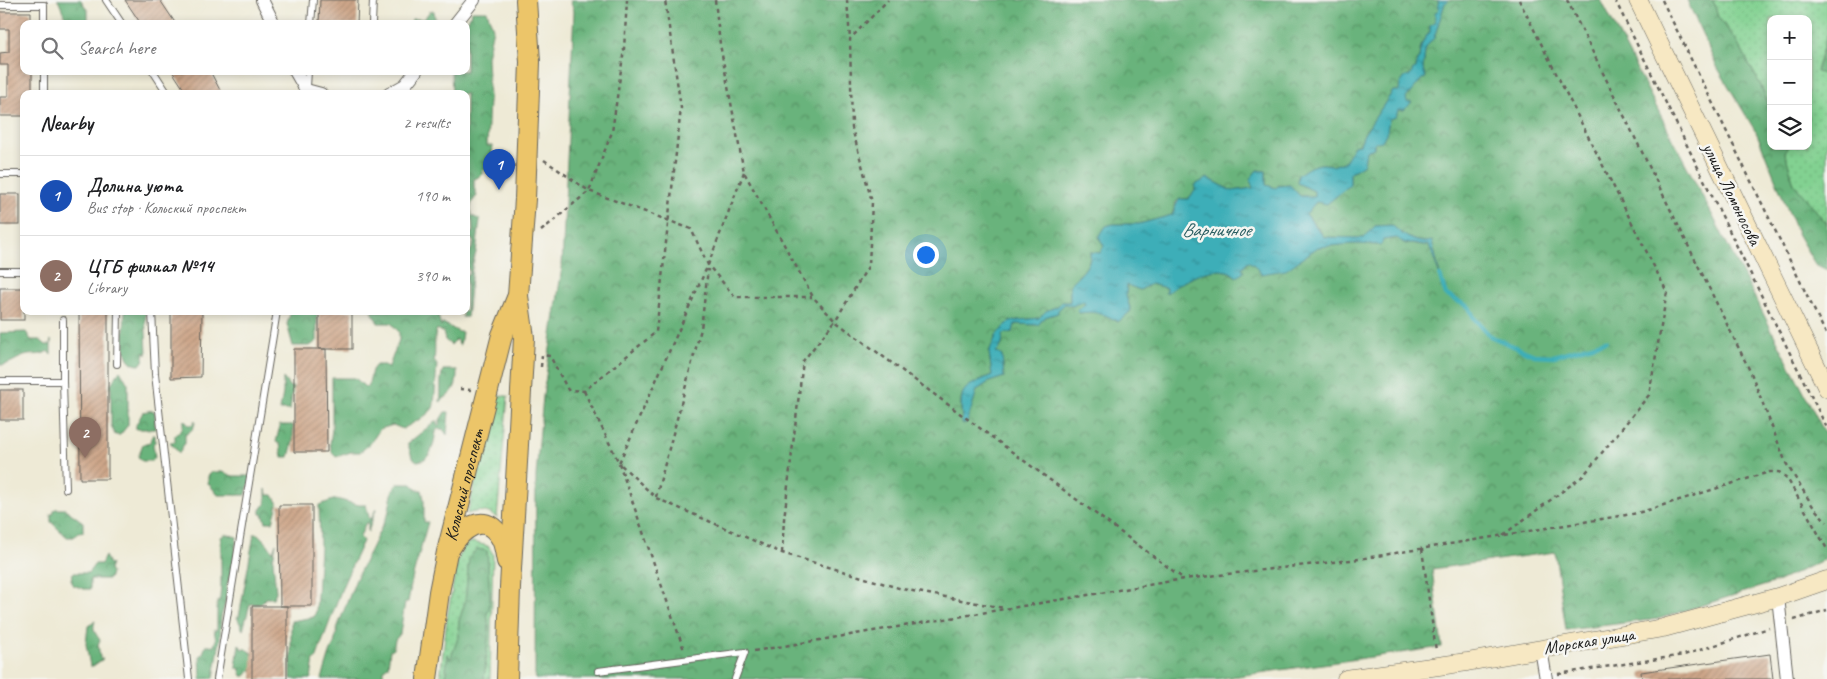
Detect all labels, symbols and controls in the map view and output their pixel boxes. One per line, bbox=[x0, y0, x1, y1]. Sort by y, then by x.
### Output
map controls bbox=[1767, 15, 1812, 150]
button: + bbox=[1767, 15, 1812, 60]
search box bbox=[20, 20, 470, 75]
icon: search bbox=[38, 34, 66, 62]
text: Search here bbox=[78, 36, 155, 60]
button: − bbox=[1767, 60, 1812, 105]
button: layers bbox=[1767, 105, 1812, 150]
text: Nearby bbox=[40, 110, 93, 136]
text: 2 results bbox=[403, 113, 450, 133]
street label: улица Ломоносова bbox=[1697, 138, 1767, 250]
pin: 1 bbox=[483, 149, 515, 190]
text: Долина уюта bbox=[87, 174, 182, 198]
text: 1 bbox=[52, 186, 60, 206]
text: 190 m bbox=[416, 186, 450, 206]
text: Bus stop · Кольский проспект bbox=[87, 198, 246, 218]
water label: Варничное bbox=[1182, 218, 1253, 242]
your location bbox=[913, 242, 939, 268]
text: ЦГБ филиал №14 bbox=[87, 254, 213, 278]
text: 2 bbox=[52, 266, 60, 286]
text: 390 m bbox=[416, 266, 450, 286]
text: Library bbox=[87, 278, 127, 298]
pin: 2 bbox=[69, 417, 101, 458]
street label: Кольский проспект bbox=[439, 425, 489, 543]
street label: Морская улица bbox=[1542, 623, 1637, 659]

